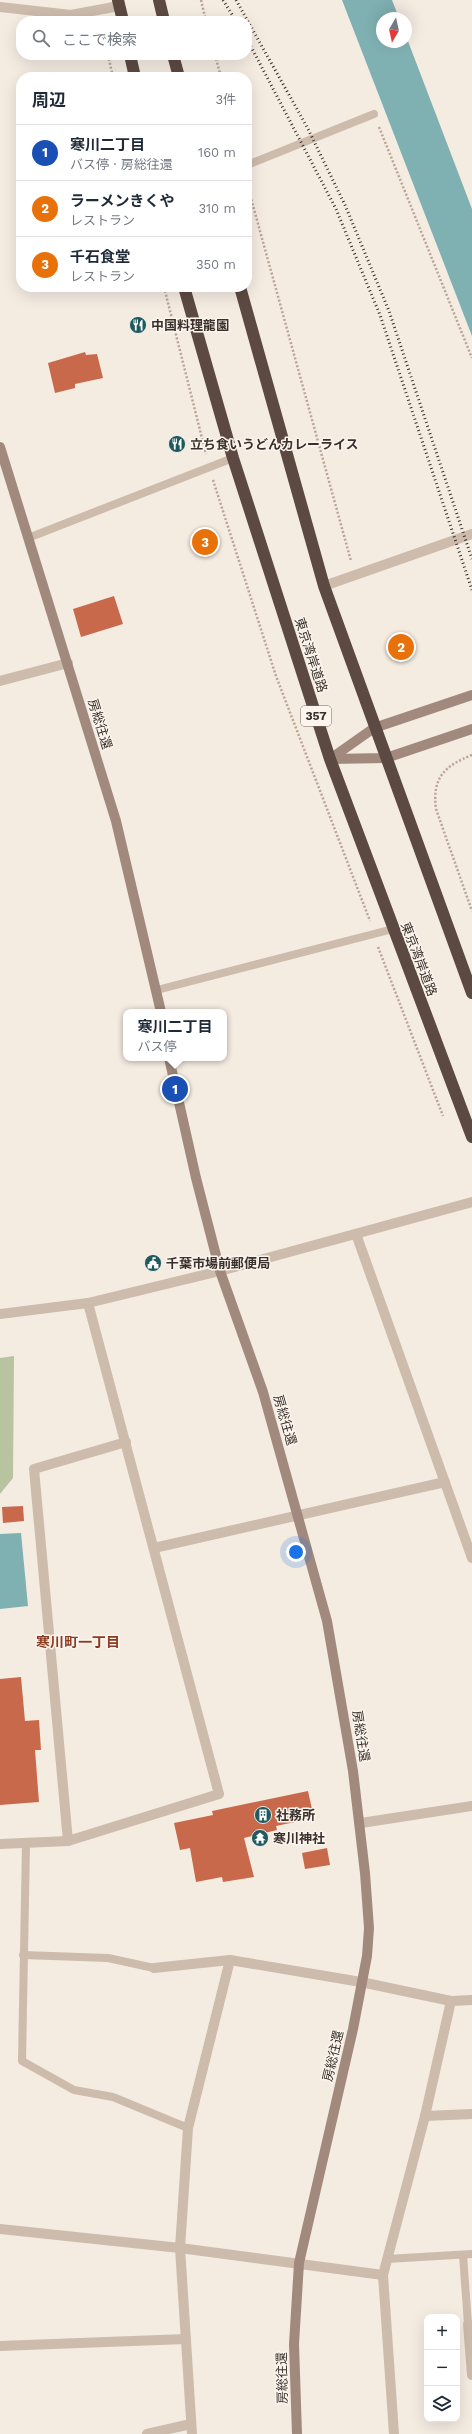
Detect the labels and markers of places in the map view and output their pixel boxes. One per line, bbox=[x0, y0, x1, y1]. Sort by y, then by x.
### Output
restaurant icon: 中国料理龍園 bbox=[128, 315, 148, 335]
place label: 中国料理龍園 bbox=[151, 318, 229, 333]
restaurant icon: 立ち食いうどんカレーライス bbox=[167, 434, 187, 454]
place label: 立ち食いうどんカレーライス bbox=[190, 437, 359, 452]
pin: 3 bbox=[192, 527, 218, 557]
pin: 2 bbox=[388, 632, 414, 662]
pin: 1 bbox=[162, 1074, 188, 1104]
public building icon: 千葉市場前郵便局 bbox=[143, 1253, 163, 1273]
place label: 千葉市場前郵便局 bbox=[166, 1256, 270, 1271]
building icon: 社務所 bbox=[253, 1805, 273, 1825]
place label: 社務所 bbox=[276, 1808, 315, 1823]
temple icon: 寒川神社 bbox=[250, 1828, 270, 1848]
place label: 寒川神社 bbox=[273, 1831, 325, 1846]

